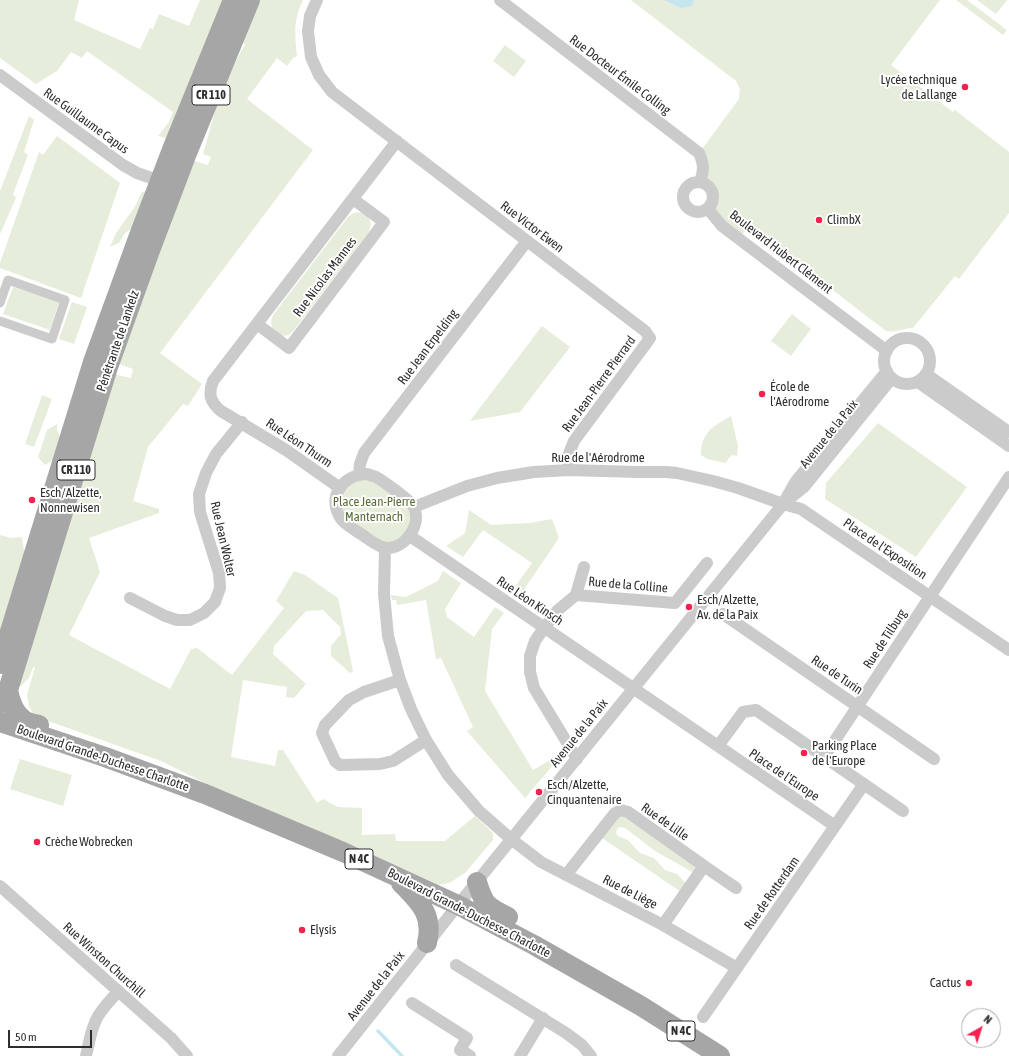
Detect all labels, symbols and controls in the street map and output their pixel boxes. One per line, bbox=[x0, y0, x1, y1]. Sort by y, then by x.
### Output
street label: Rue Docteur Émile Colling bbox=[566, 32, 674, 118]
place label: Lycée technique de Lallange bbox=[881, 72, 957, 103]
marker: Lycée technique de Lallange bbox=[960, 82, 970, 92]
street label: Rue Guillaume Capus bbox=[40, 85, 132, 157]
road number: CR 110 bbox=[192, 85, 230, 105]
street label: Rue Victor Ewen bbox=[497, 198, 567, 256]
street label: Boulevard Hubert Clément bbox=[726, 207, 836, 297]
place label: ClimbX bbox=[827, 212, 861, 228]
marker: ClimbX bbox=[814, 215, 824, 225]
street label: Rue Nicolas Mannes bbox=[290, 234, 360, 320]
street label: Pénétrante de Lankelz bbox=[93, 288, 143, 394]
street label: Rue Jean Erpelding bbox=[395, 306, 461, 388]
street label: Rue Jean-Pierre Pierrard bbox=[559, 333, 639, 435]
place label: École de l'Aérodrome bbox=[770, 379, 829, 410]
marker: École de l'Aérodrome bbox=[757, 389, 767, 399]
street label: Avenue de la Paix bbox=[797, 397, 861, 471]
street label: Rue Léon Thurm bbox=[263, 415, 335, 471]
street label: Rue de l'Aérodrome bbox=[551, 450, 645, 466]
road number: CR 110 bbox=[57, 460, 95, 480]
place label: Esch/Alzette, Nonnewisen bbox=[40, 485, 101, 516]
park label: Place Jean-Pierre Manternach bbox=[333, 494, 415, 525]
marker: Esch/Alzette, Nonnewisen bbox=[27, 495, 37, 505]
street label: Rue Jean Wolter bbox=[207, 500, 239, 578]
street label: Place de l'Exposition bbox=[840, 515, 930, 583]
street label: Rue Léon Kinsch bbox=[494, 573, 566, 629]
street label: Rue de la Colline bbox=[588, 574, 668, 596]
place label: Esch/Alzette, Av. de la Paix bbox=[697, 592, 758, 623]
marker: Esch/Alzette, Av. de la Paix bbox=[684, 602, 694, 612]
street label: Rue de Tilburg bbox=[860, 606, 910, 672]
street label: Rue de Turin bbox=[808, 652, 866, 698]
street label: Avenue de la Paix bbox=[547, 696, 611, 770]
street label: Boulevard Grande-Duchesse Charlotte bbox=[15, 721, 191, 795]
place label: Parking Place de l'Europe bbox=[812, 738, 877, 769]
street label: Place de l'Europe bbox=[746, 746, 822, 804]
marker: Parking Place de l'Europe bbox=[799, 748, 809, 758]
place label: Esch/Alzette, Cinquantenaire bbox=[547, 777, 622, 808]
marker: Esch/Alzette, Cinquantenaire bbox=[534, 787, 544, 797]
street label: Rue de Lille bbox=[638, 800, 692, 844]
place label: Crèche Wobrecken bbox=[45, 834, 133, 850]
marker: Crèche Wobrecken bbox=[32, 837, 42, 847]
road number: N 4C bbox=[345, 849, 373, 869]
street label: Rue de Rotterdam bbox=[741, 853, 803, 933]
street label: Boulevard Grande-Duchesse Charlotte bbox=[385, 865, 553, 961]
street label: Rue de Liège bbox=[600, 872, 660, 912]
street label: Rue Winston Churchill bbox=[60, 919, 148, 1001]
place label: Elysis bbox=[310, 922, 336, 938]
marker: Elysis bbox=[297, 925, 307, 935]
street label: Avenue de la Paix bbox=[344, 948, 408, 1024]
place label: Cactus bbox=[930, 975, 961, 991]
marker: Cactus bbox=[964, 978, 974, 988]
north arrow bbox=[961, 1008, 1001, 1048]
text: N bbox=[982, 1013, 994, 1026]
road number: N 4C bbox=[667, 1021, 695, 1041]
scale bar bbox=[10, 1022, 94, 1048]
text: 50 m bbox=[15, 1030, 37, 1044]

